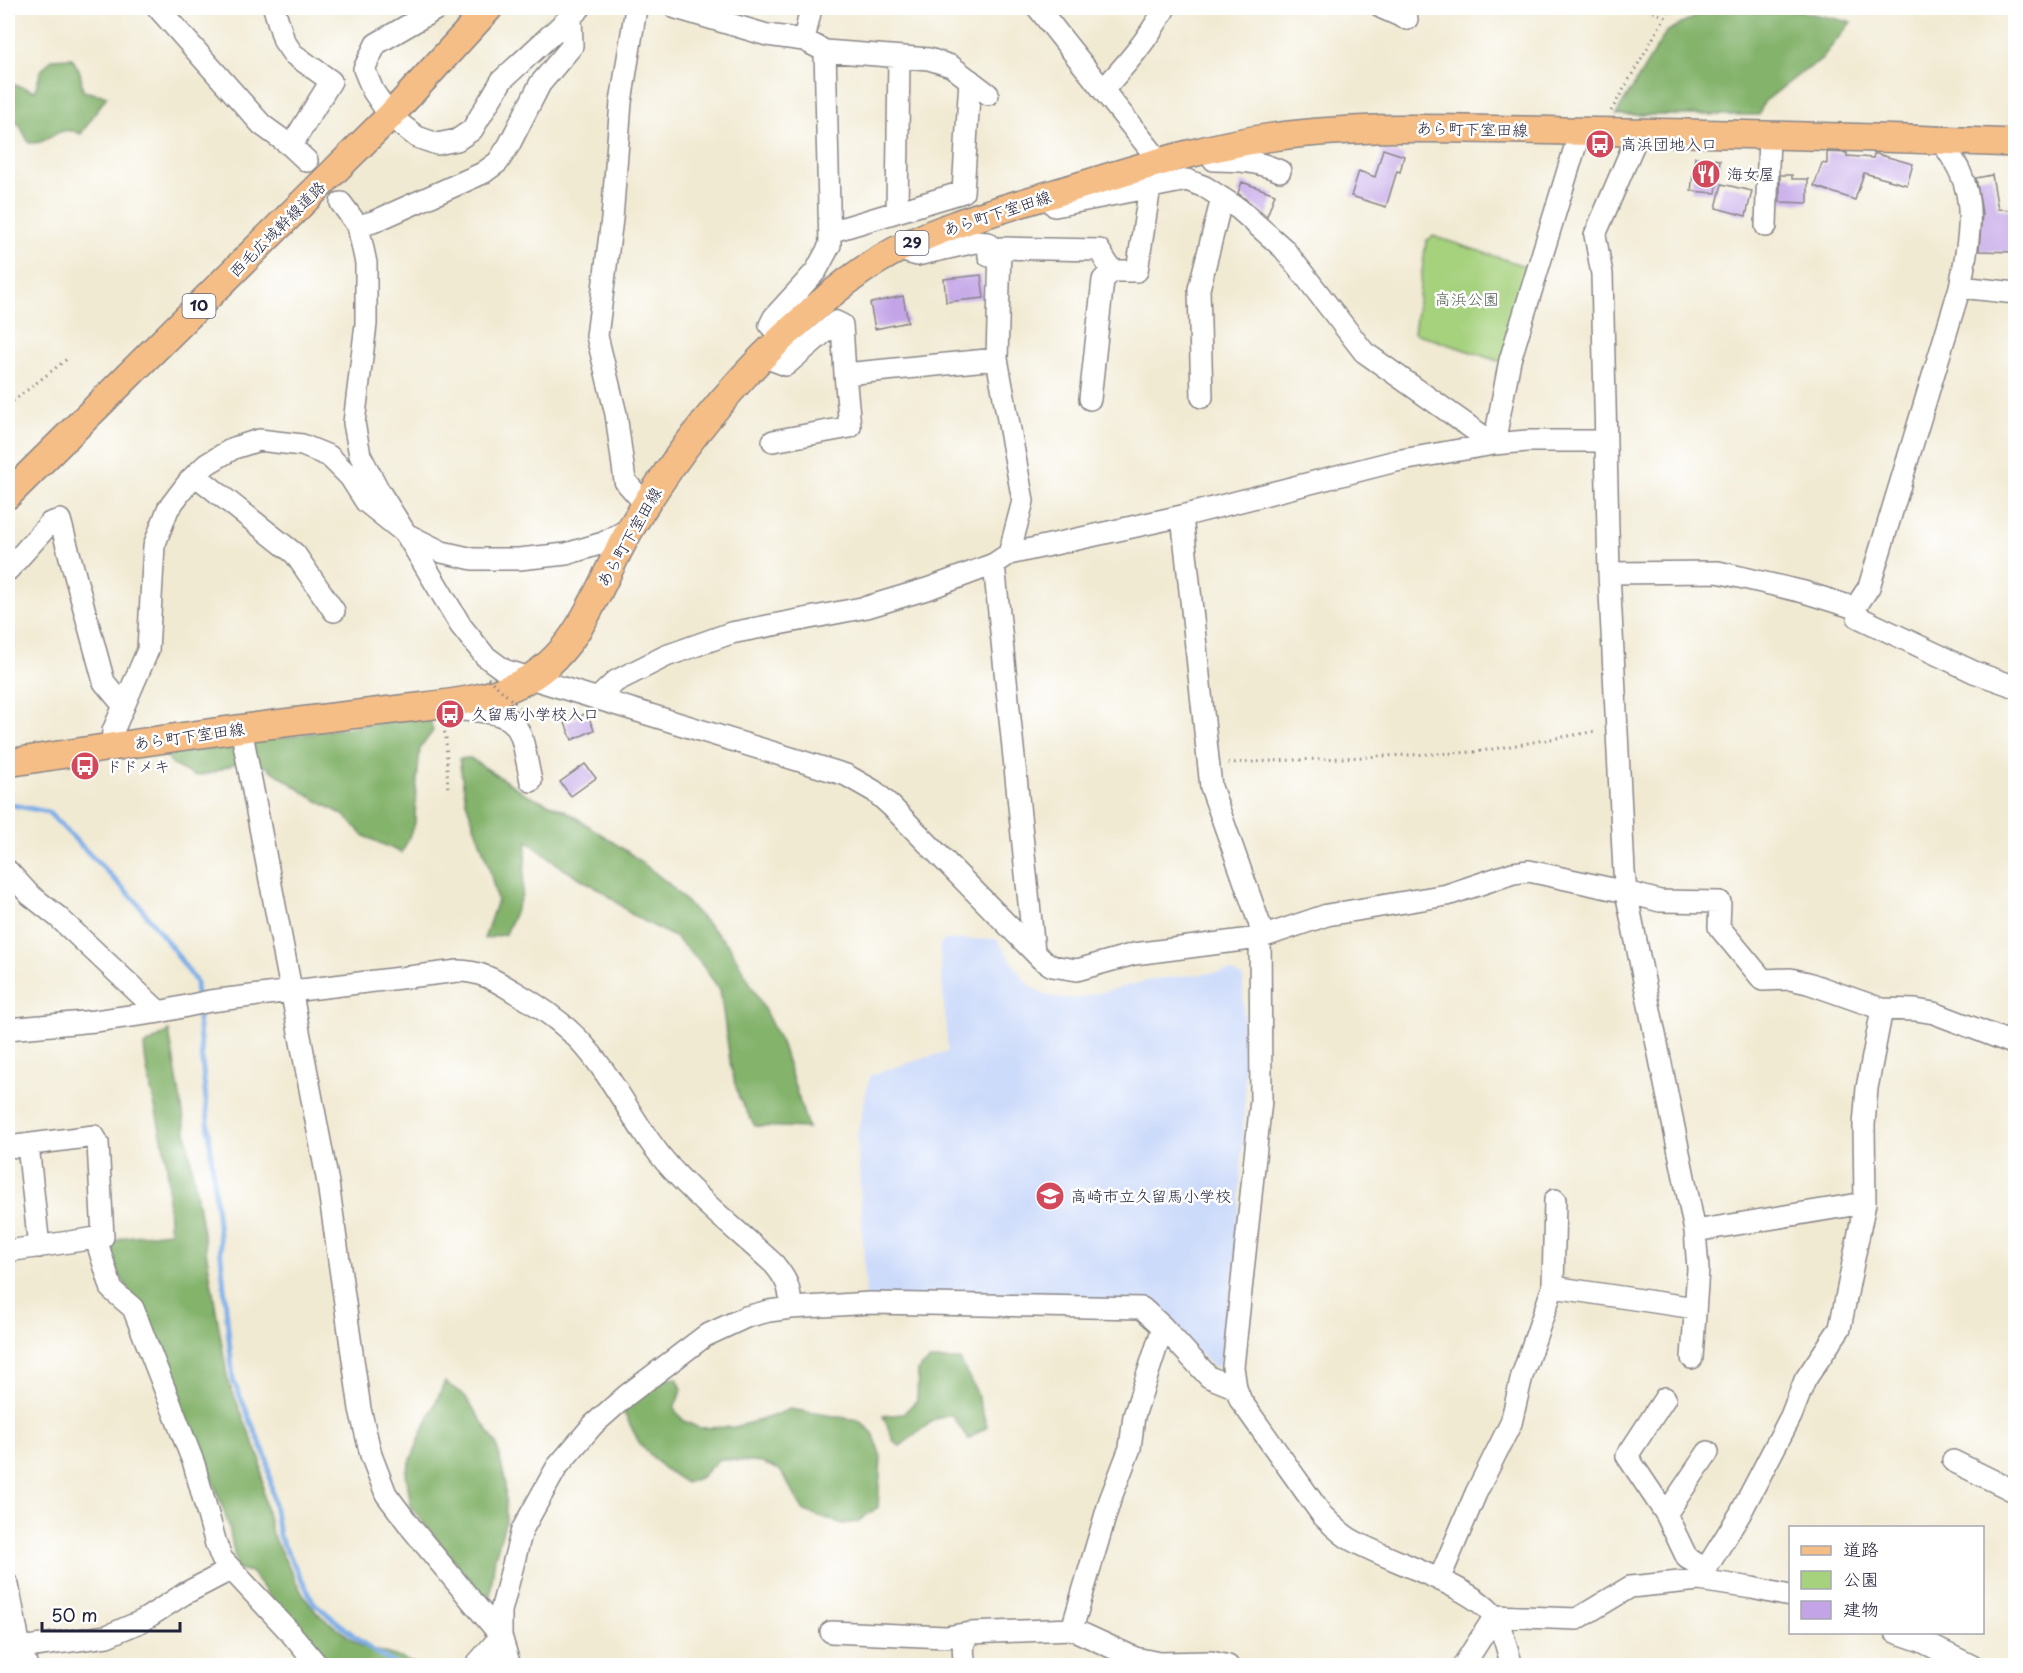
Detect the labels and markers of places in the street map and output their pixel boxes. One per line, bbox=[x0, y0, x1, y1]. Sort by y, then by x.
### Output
bus stop icon: 高浜団地入口 bbox=[1584, 128, 1616, 160]
place label: 高浜団地入口 bbox=[1621, 131, 1717, 155]
restaurant icon: 海女屋 bbox=[1690, 158, 1722, 190]
place label: 海女屋 bbox=[1727, 161, 1775, 185]
bus stop icon: 久留馬小学校入口 bbox=[434, 698, 466, 730]
place label: 久留馬小学校入口 bbox=[471, 701, 599, 725]
bus stop icon: ドドメキ bbox=[69, 750, 101, 782]
place label: ドドメキ bbox=[106, 753, 170, 777]
school or university icon: 高崎市立久留馬小学校 bbox=[1034, 1180, 1066, 1212]
place label: 高崎市立久留馬小学校 bbox=[1071, 1183, 1231, 1207]

